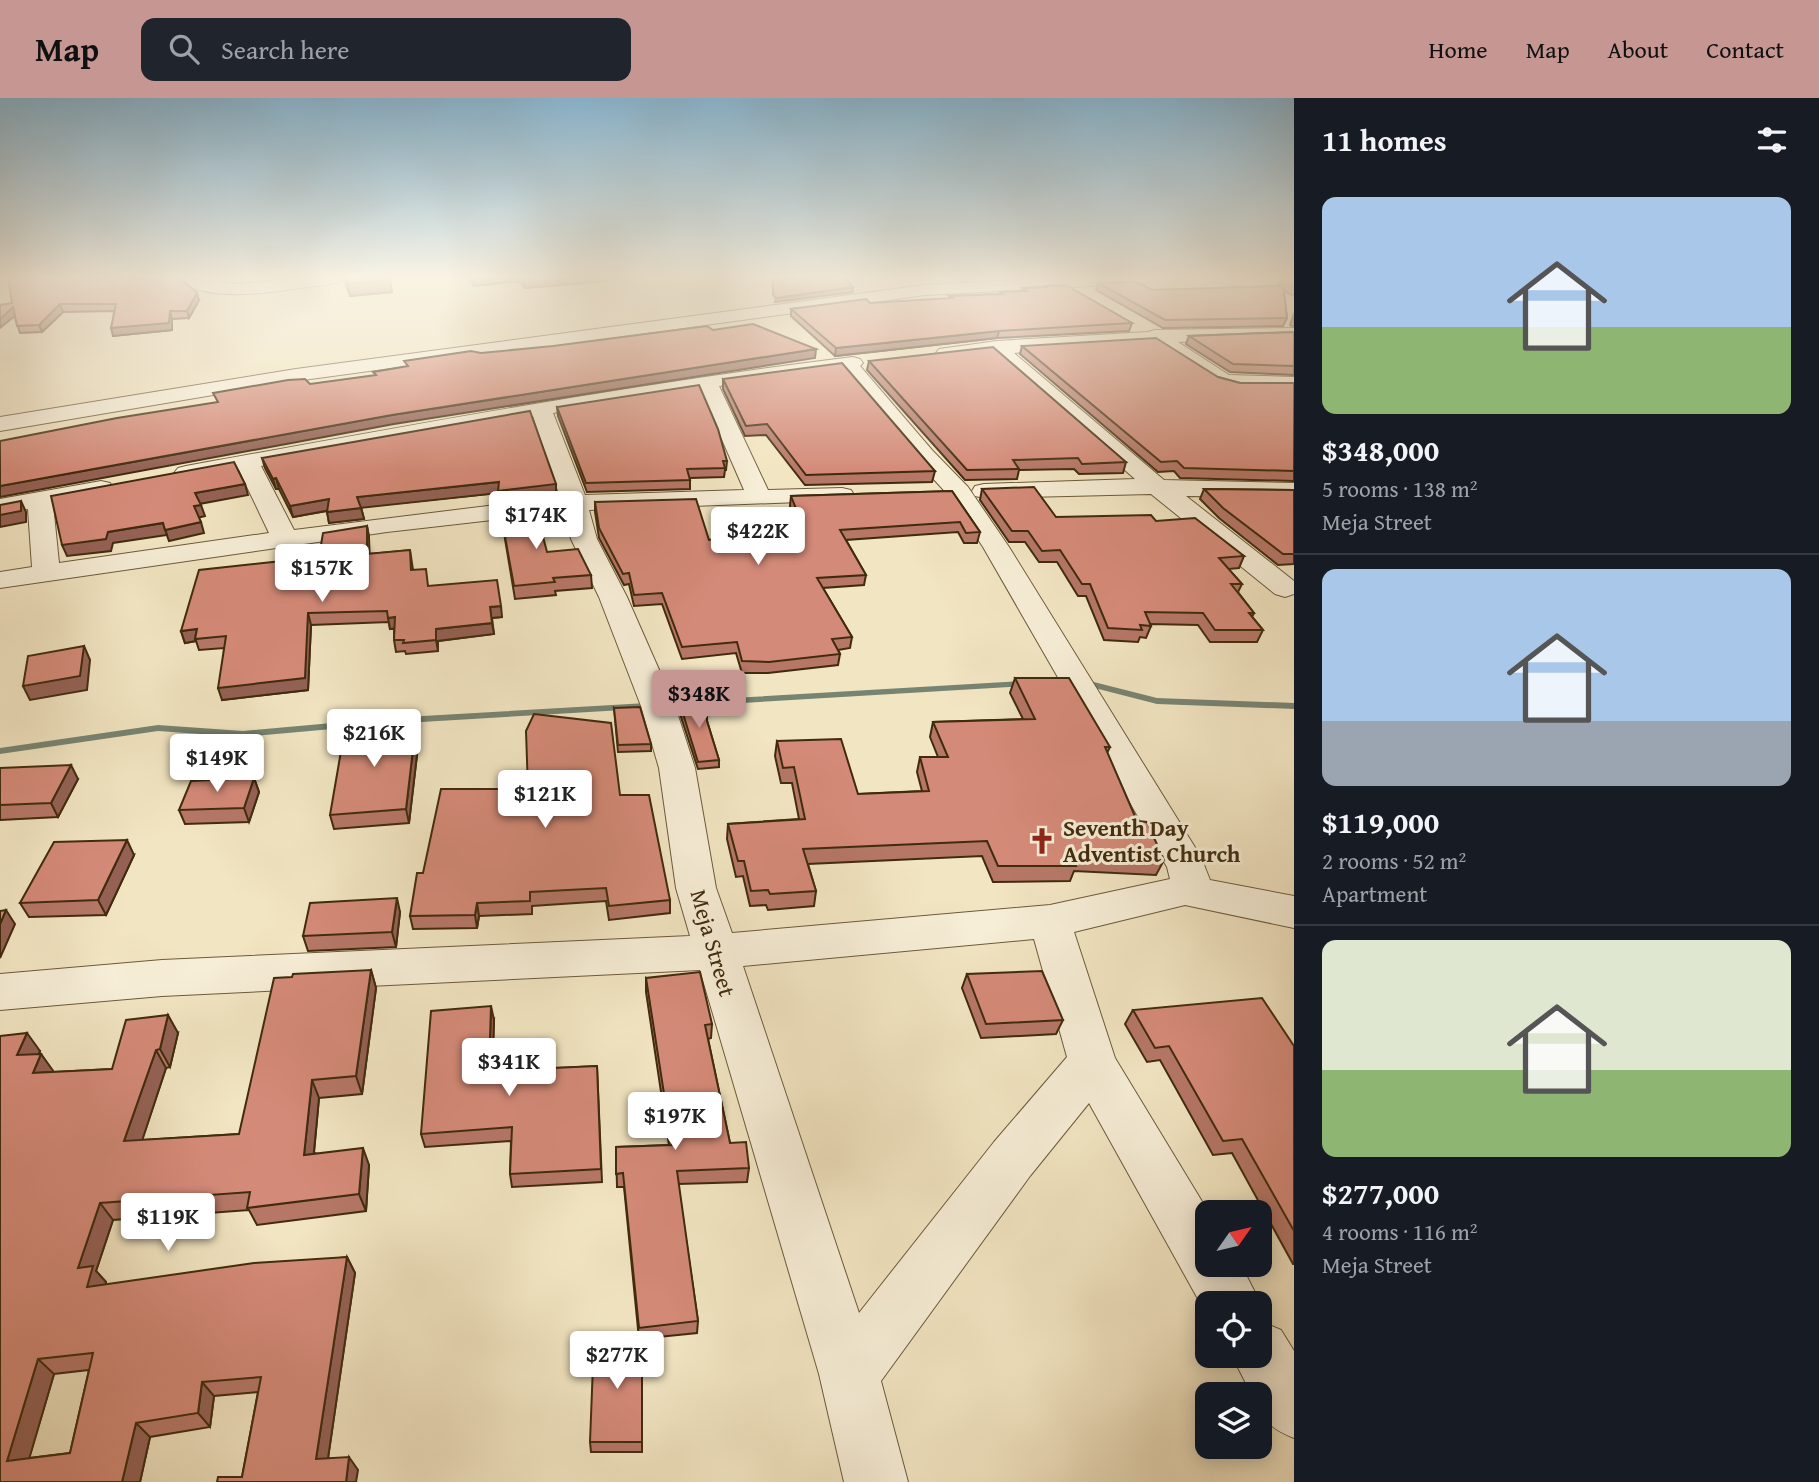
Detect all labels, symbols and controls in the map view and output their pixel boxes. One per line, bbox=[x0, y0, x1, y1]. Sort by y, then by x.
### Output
search box bbox=[141, 18, 631, 81]
text: Map bbox=[35, 25, 99, 73]
icon: search bbox=[165, 30, 203, 68]
text: Search here bbox=[221, 30, 349, 69]
text: Home bbox=[1429, 32, 1488, 67]
text: Map bbox=[1526, 32, 1570, 67]
text: About bbox=[1608, 32, 1668, 67]
text: Contact bbox=[1706, 32, 1784, 67]
text: 11 homes bbox=[1322, 118, 1447, 162]
icon: filters bbox=[1753, 121, 1791, 159]
icon: home bbox=[1494, 243, 1620, 369]
text: $348,000 bbox=[1322, 428, 1439, 472]
text: 5 rooms · 138 m² bbox=[1322, 472, 1477, 505]
pin: $174K bbox=[487, 491, 585, 551]
text: $174K bbox=[505, 497, 567, 530]
text: Meja Street bbox=[1322, 505, 1432, 538]
pin: $422K bbox=[709, 508, 807, 567]
text: $422K bbox=[727, 513, 789, 546]
pin: $157K bbox=[273, 545, 371, 604]
text: $157K bbox=[291, 550, 353, 583]
icon: home bbox=[1494, 615, 1620, 741]
pin: $348K bbox=[650, 670, 748, 730]
text: $348K bbox=[668, 676, 730, 709]
pin: $216K bbox=[325, 710, 423, 769]
text: $216K bbox=[343, 715, 405, 748]
pin: $149K bbox=[168, 734, 266, 794]
text: $149K bbox=[186, 740, 248, 773]
pin: $121K bbox=[496, 770, 594, 830]
text: $121K bbox=[514, 776, 576, 809]
text: $119,000 bbox=[1322, 800, 1439, 844]
place label: Seventh Day Adventist Church bbox=[1063, 811, 1241, 870]
church icon: Seventh Day Adventist Church bbox=[1027, 826, 1057, 856]
text: 2 rooms · 52 m² bbox=[1322, 844, 1466, 877]
text: Apartment bbox=[1322, 877, 1427, 910]
street label: Meja Street bbox=[682, 885, 744, 1000]
icon: home bbox=[1494, 986, 1620, 1112]
pin: $341K bbox=[460, 1038, 558, 1098]
text: $341K bbox=[478, 1044, 540, 1077]
pin: $197K bbox=[626, 1093, 724, 1152]
text: $197K bbox=[644, 1098, 706, 1131]
text: $277,000 bbox=[1322, 1171, 1439, 1215]
pin: $119K bbox=[119, 1194, 217, 1253]
text: $119K bbox=[137, 1199, 199, 1232]
north arrow bbox=[1195, 1200, 1272, 1278]
map controls bbox=[1195, 1200, 1272, 1459]
text: 4 rooms · 116 m² bbox=[1322, 1215, 1477, 1248]
text: Meja Street bbox=[1322, 1248, 1432, 1281]
button: locate bbox=[1195, 1291, 1272, 1368]
pin: $277K bbox=[568, 1332, 666, 1391]
text: $277K bbox=[586, 1337, 648, 1370]
button: layers bbox=[1195, 1382, 1272, 1459]

